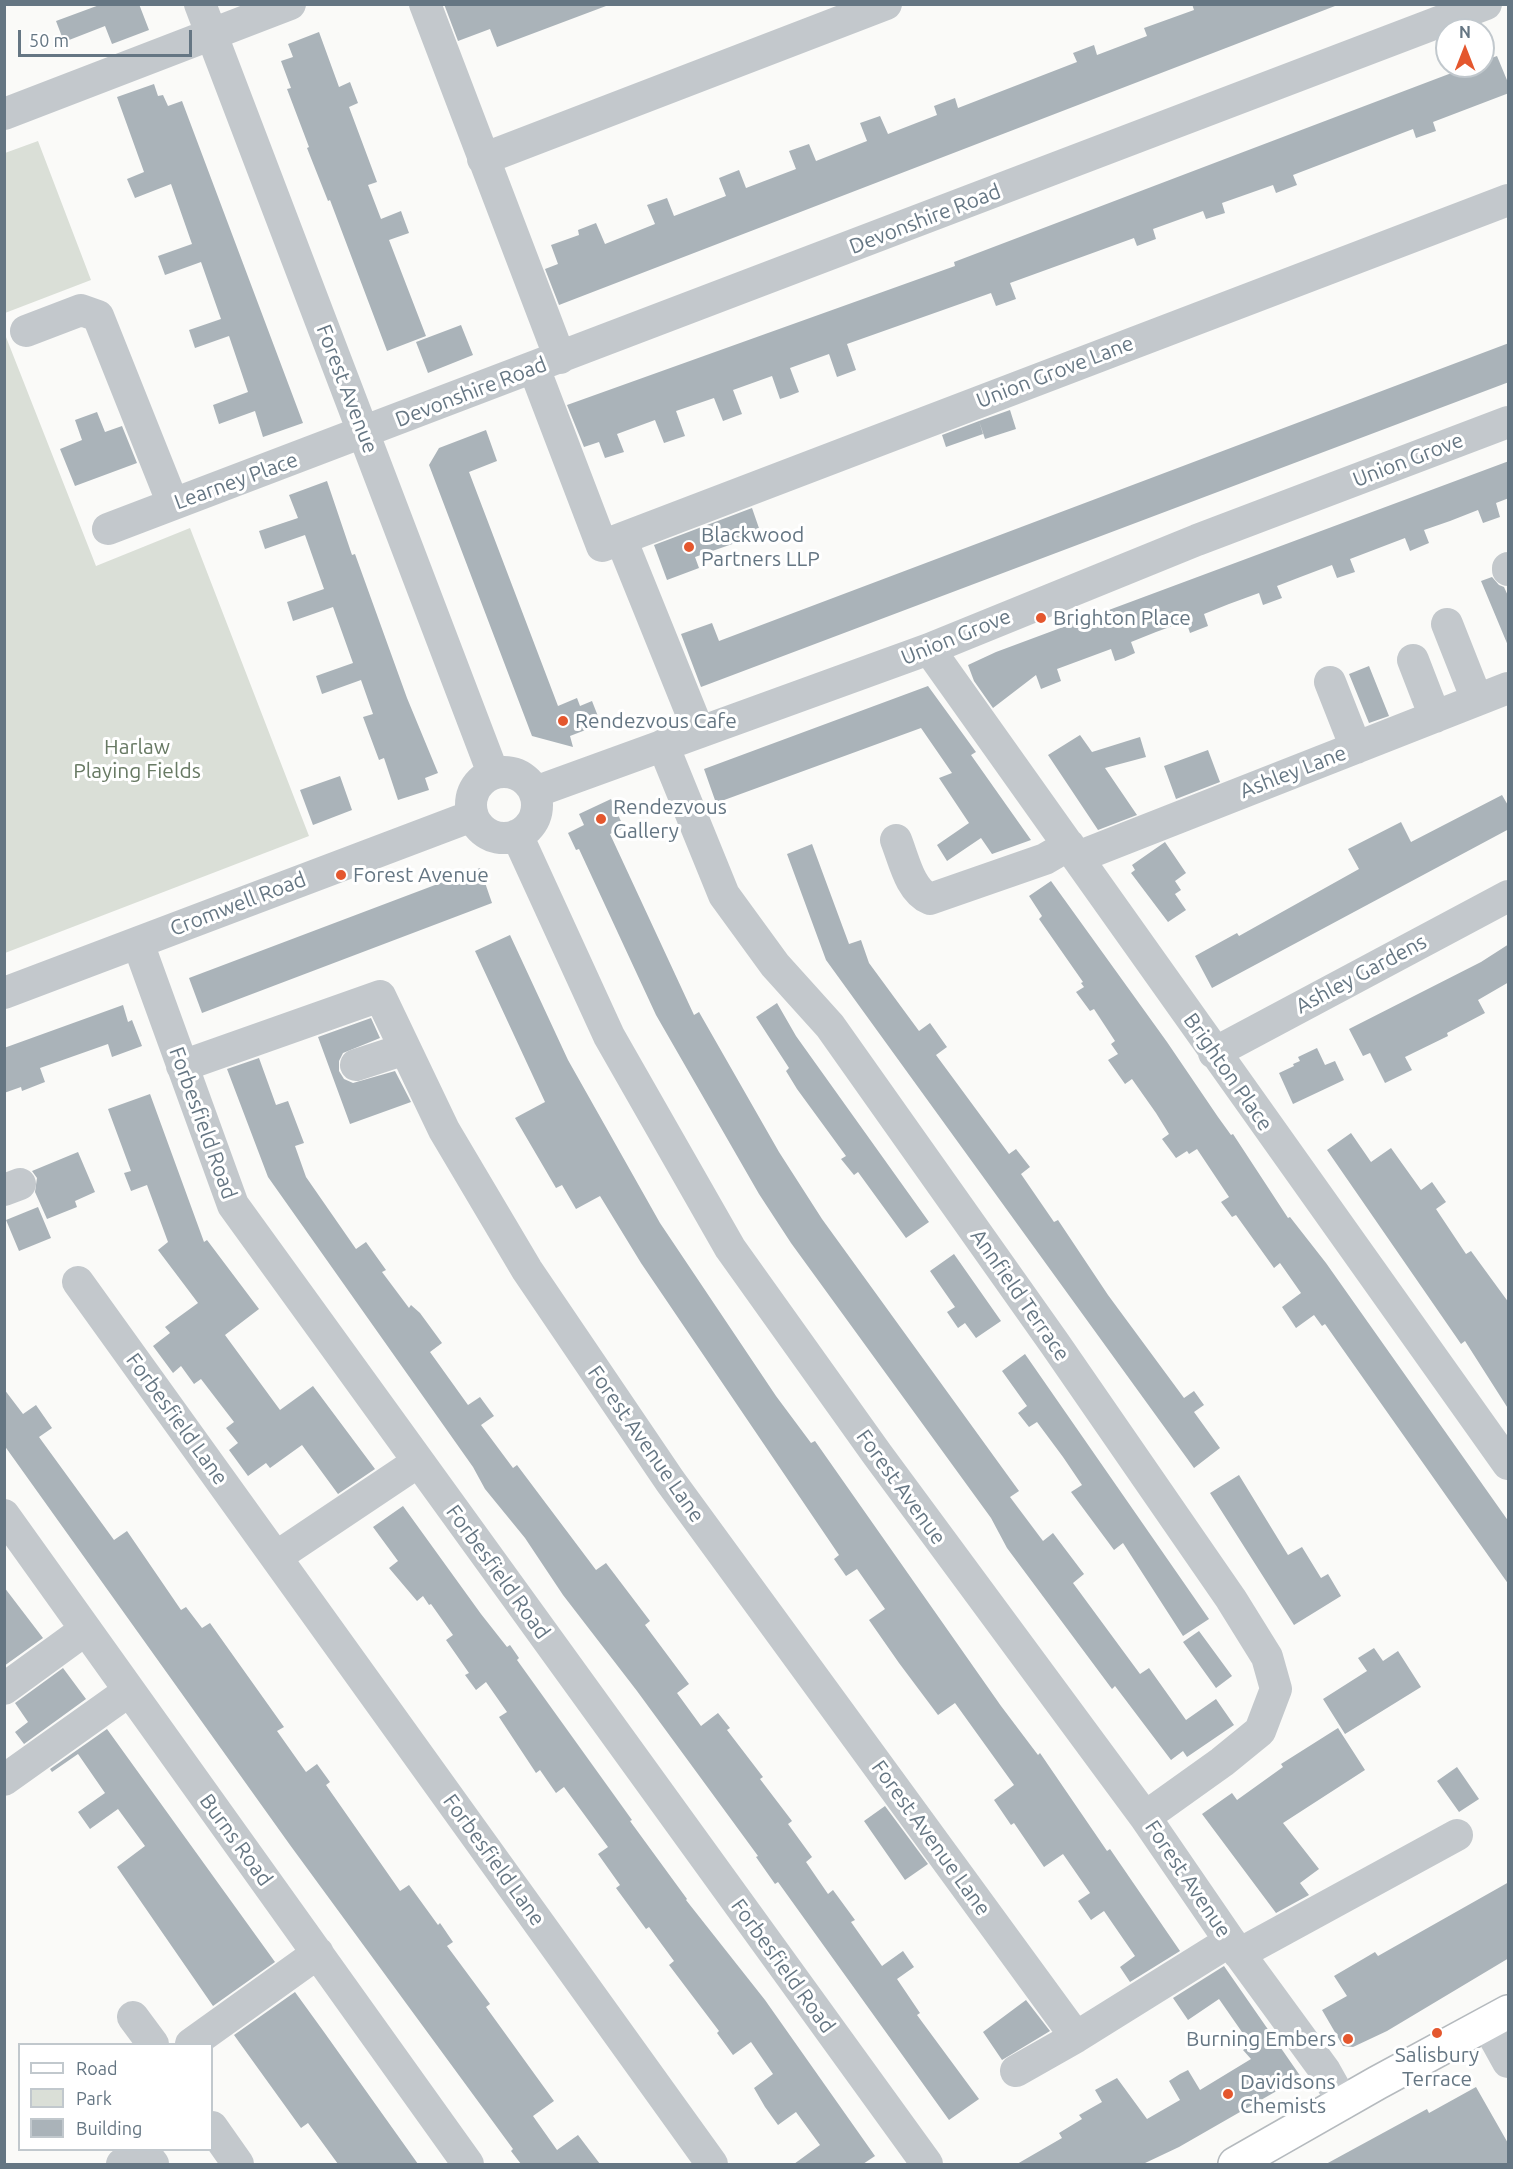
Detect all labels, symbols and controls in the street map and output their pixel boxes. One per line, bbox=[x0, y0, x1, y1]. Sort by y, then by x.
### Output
scale bar bbox=[21, 18, 195, 56]
north arrow bbox=[1435, 18, 1495, 78]
text: N bbox=[1459, 23, 1471, 41]
text: 50 m bbox=[29, 30, 69, 50]
street label: Devonshire Road bbox=[846, 179, 1004, 259]
street label: Forest Avenue bbox=[311, 321, 383, 457]
street label: Union Grove Lane bbox=[973, 330, 1137, 414]
street label: Devonshire Road bbox=[392, 352, 550, 432]
street label: Union Grove bbox=[1349, 427, 1467, 493]
street label: Learney Place bbox=[171, 447, 301, 515]
place label: Blackwood Partners LLP bbox=[701, 522, 820, 572]
marker: Blackwood Partners LLP bbox=[682, 540, 696, 554]
street label: Union Grove bbox=[897, 604, 1015, 670]
place label: Brighton Place bbox=[1053, 605, 1191, 631]
marker: Brighton Place bbox=[1034, 611, 1048, 625]
place label: Rendezvous Cafe bbox=[575, 708, 737, 734]
marker: Rendezvous Cafe bbox=[556, 714, 570, 728]
park label: Harlaw Playing Fields bbox=[73, 734, 201, 784]
street label: Ashley Lane bbox=[1236, 740, 1350, 804]
place label: Rendezvous Gallery bbox=[613, 794, 727, 844]
marker: Rendezvous Gallery bbox=[594, 812, 608, 826]
place label: Forest Avenue bbox=[353, 862, 489, 888]
street label: Cromwell Road bbox=[167, 867, 309, 941]
marker: Forest Avenue bbox=[334, 868, 348, 882]
street label: Ashley Gardens bbox=[1291, 929, 1431, 1019]
street label: Brighton Place bbox=[1178, 1008, 1278, 1136]
street label: Forbesfield Road bbox=[164, 1044, 242, 1202]
street label: Annfield Terrace bbox=[965, 1224, 1075, 1366]
street label: Forbesfield Lane bbox=[121, 1348, 233, 1490]
street label: Forest Avenue Lane bbox=[582, 1361, 710, 1527]
street label: Forest Avenue bbox=[851, 1425, 951, 1549]
street label: Forbesfield Road bbox=[441, 1500, 555, 1644]
street label: Forest Avenue Lane bbox=[866, 1755, 996, 1921]
street label: Burns Road bbox=[194, 1789, 278, 1891]
street label: Forbesfield Lane bbox=[438, 1789, 550, 1931]
street label: Forest Avenue bbox=[1140, 1816, 1236, 1942]
street label: Forbesfield Road bbox=[726, 1894, 840, 2038]
place label: Burning Embers bbox=[1186, 2026, 1336, 2052]
marker: Salisbury Terrace bbox=[1430, 2026, 1444, 2040]
marker: Burning Embers bbox=[1341, 2032, 1355, 2046]
place label: Salisbury Terrace bbox=[1395, 2042, 1479, 2092]
legend bbox=[18, 2043, 213, 2151]
text: Road bbox=[76, 2058, 118, 2078]
place label: Davidsons Chemists bbox=[1240, 2069, 1336, 2119]
marker: Davidsons Chemists bbox=[1221, 2087, 1235, 2101]
text: Park bbox=[76, 2088, 112, 2108]
text: Building bbox=[76, 2118, 142, 2138]

